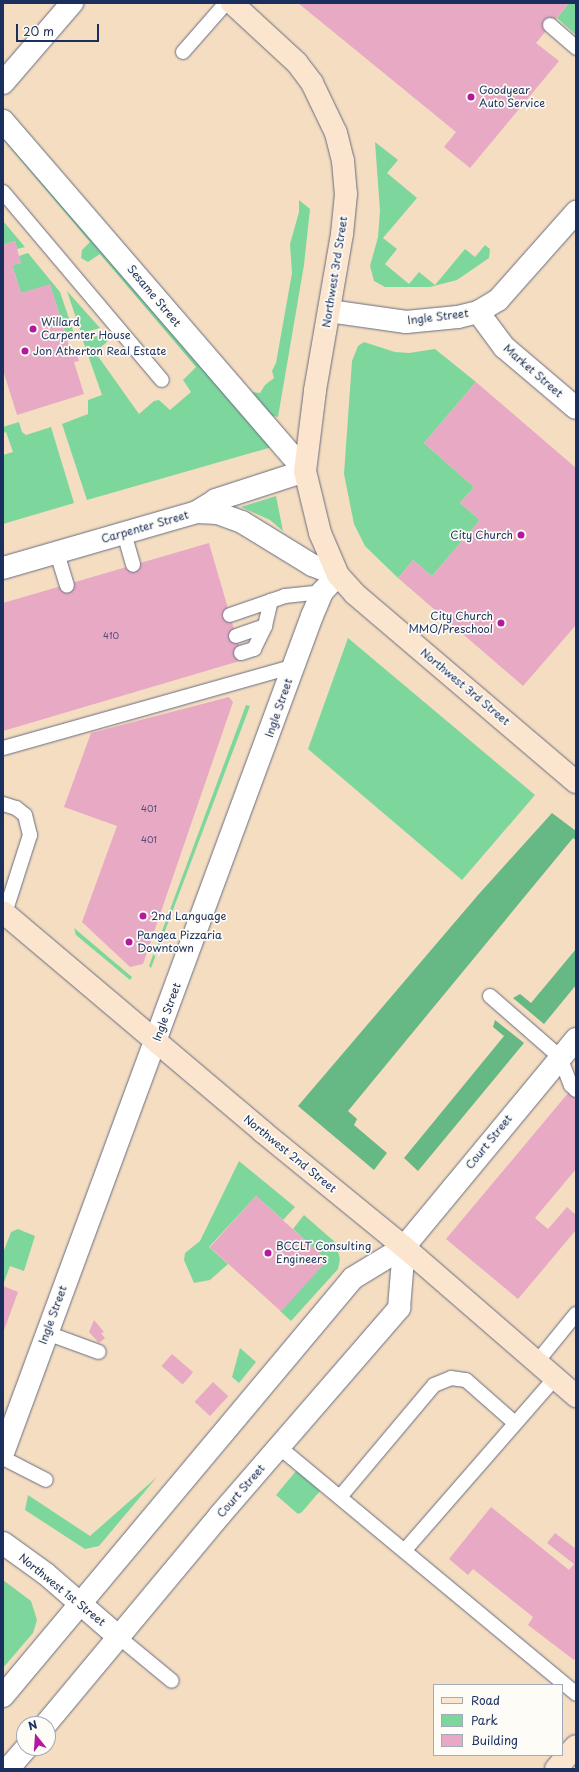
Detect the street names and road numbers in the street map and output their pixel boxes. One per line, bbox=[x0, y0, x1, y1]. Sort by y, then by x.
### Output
street label: Northwest 3rd Street bbox=[320, 215, 350, 329]
street label: Sesame Street bbox=[124, 262, 184, 330]
street label: Ingle Street bbox=[406, 307, 470, 327]
street label: Market Street bbox=[500, 341, 566, 401]
street label: Carpenter Street bbox=[99, 508, 191, 546]
street label: Northwest 3rd Street bbox=[417, 646, 513, 728]
street label: Ingle Street bbox=[263, 677, 295, 739]
street label: Ingle Street bbox=[150, 981, 184, 1043]
street label: Court Street bbox=[463, 1112, 515, 1172]
street label: Northwest 2nd Street bbox=[241, 1113, 339, 1195]
street label: Ingle Street bbox=[36, 1284, 70, 1346]
street label: Court Street bbox=[214, 1462, 268, 1520]
street label: Northwest 1st Street bbox=[15, 1550, 109, 1630]

